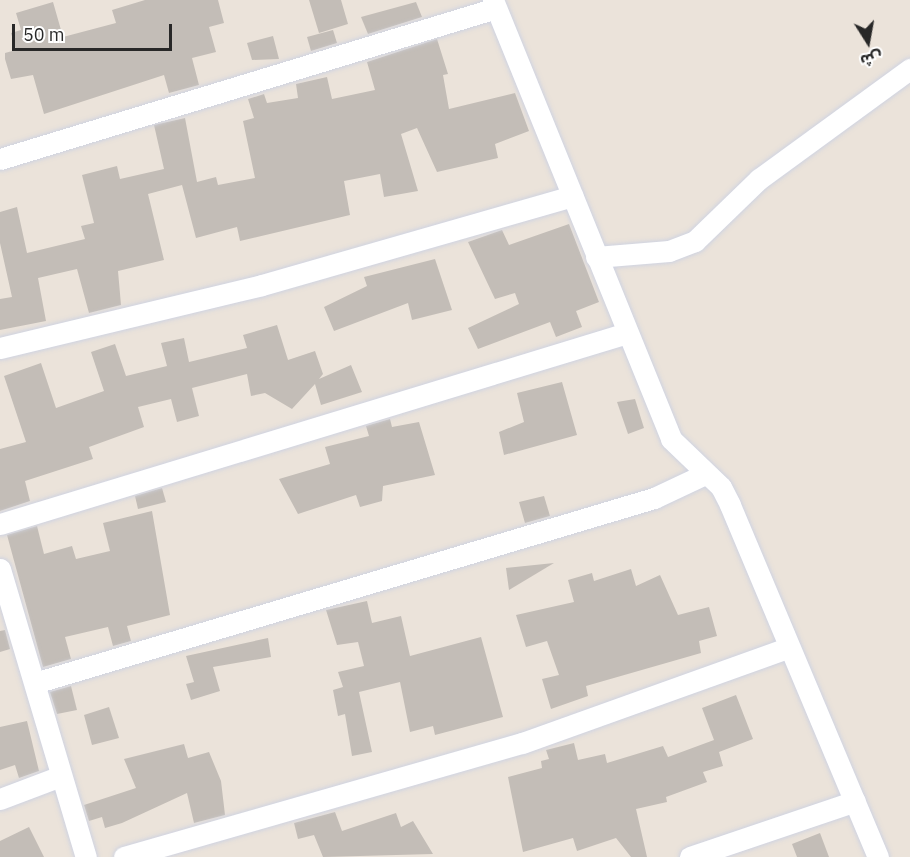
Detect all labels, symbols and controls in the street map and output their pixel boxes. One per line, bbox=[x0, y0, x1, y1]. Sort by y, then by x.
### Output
scale bar bbox=[15, 12, 176, 50]
north arrow bbox=[838, 12, 898, 72]
text: 50 m bbox=[23, 23, 65, 46]
text: ش bbox=[859, 48, 884, 72]

